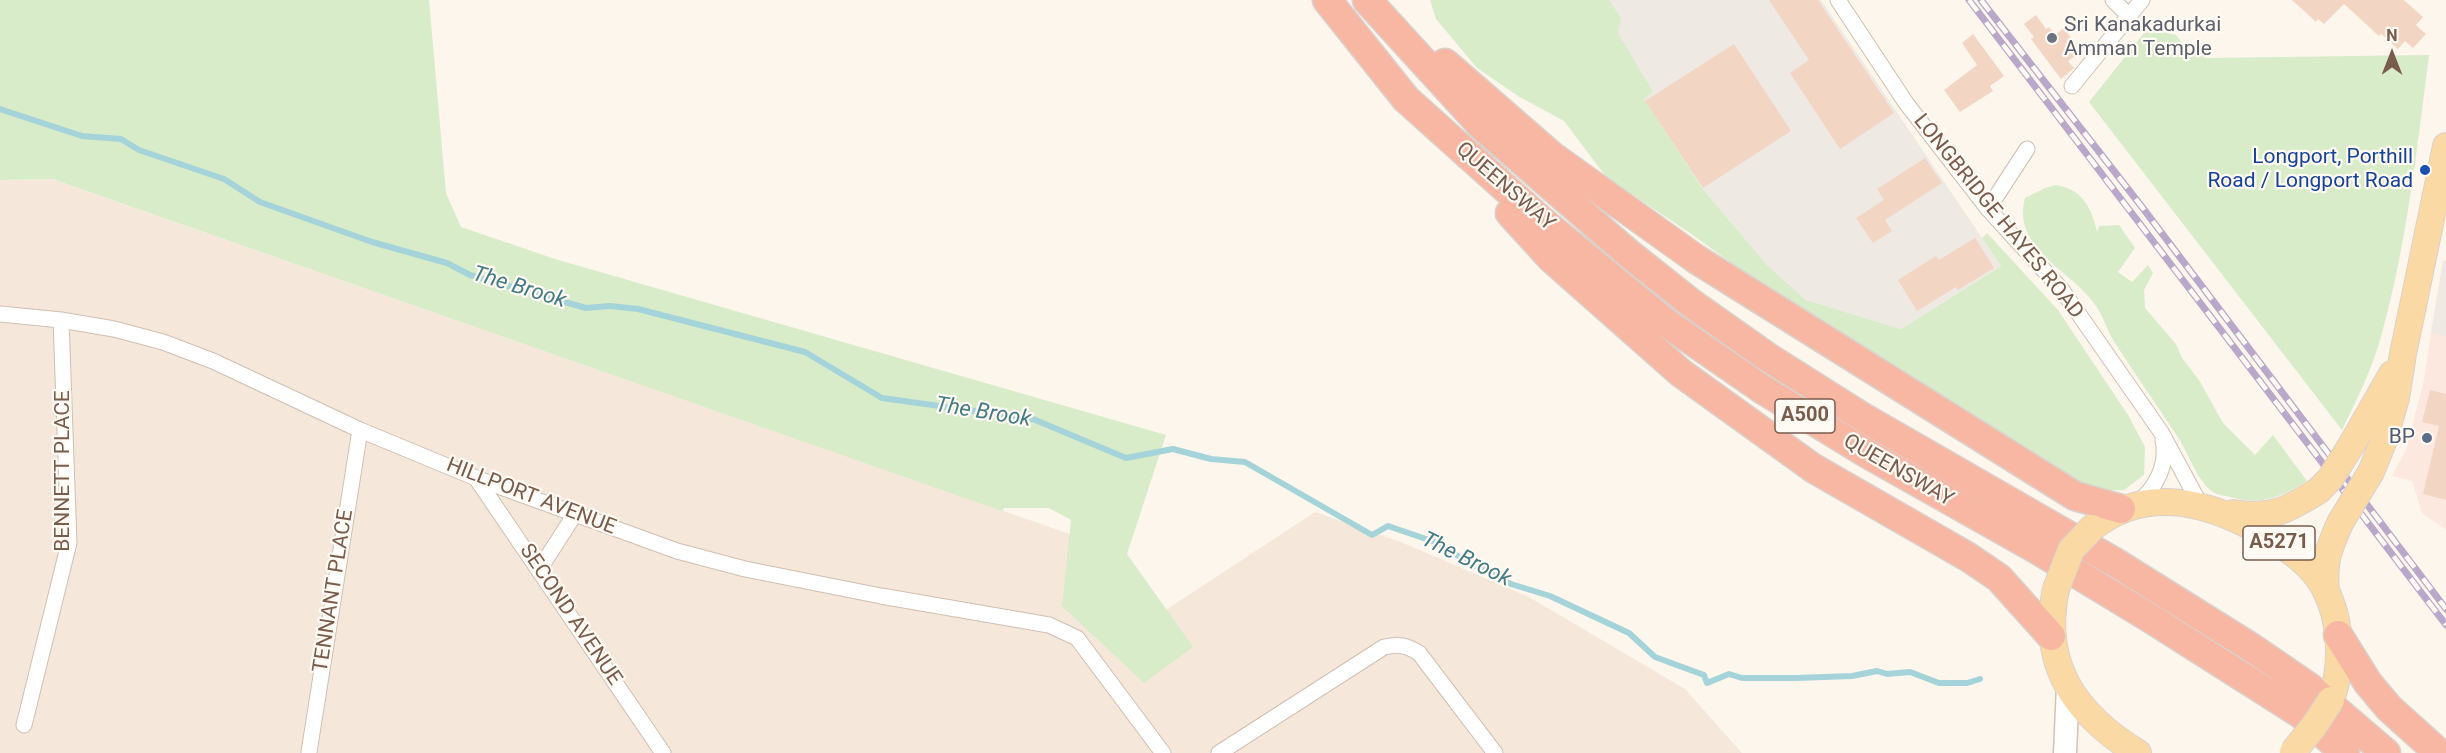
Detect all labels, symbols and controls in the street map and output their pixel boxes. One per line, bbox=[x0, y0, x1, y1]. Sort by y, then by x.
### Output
place label: Sri Kanakadurkai Amman Temple bbox=[2064, 13, 2221, 63]
north arrow bbox=[2362, 24, 2422, 84]
text: N bbox=[2386, 26, 2398, 45]
marker: Sri Kanakadurkai Amman Temple bbox=[2045, 31, 2059, 45]
street label: LONGBRIDGE HAYES ROAD bbox=[1908, 110, 2088, 324]
street label: QUEENSWAY bbox=[1450, 137, 1560, 237]
place label: Longport, Porthill Road / Longport Road bbox=[2207, 145, 2413, 195]
marker: Longport, Porthill Road / Longport Road bbox=[2418, 163, 2432, 177]
water label: The Brook bbox=[469, 261, 569, 315]
street label: BENNETT PLACE bbox=[51, 390, 77, 552]
water label: The Brook bbox=[933, 392, 1033, 434]
road number: A500 bbox=[1775, 399, 1835, 433]
place label: BP bbox=[2389, 425, 2415, 451]
street label: QUEENSWAY bbox=[1838, 429, 1958, 513]
marker: BP bbox=[2420, 431, 2434, 445]
street label: HILLPORT AVENUE bbox=[443, 453, 619, 541]
street label: TENNANT PLACE bbox=[309, 508, 359, 674]
road number: A5271 bbox=[2243, 526, 2315, 560]
water label: The Brook bbox=[1417, 527, 1515, 593]
street label: SECOND AVENUE bbox=[513, 540, 627, 690]

